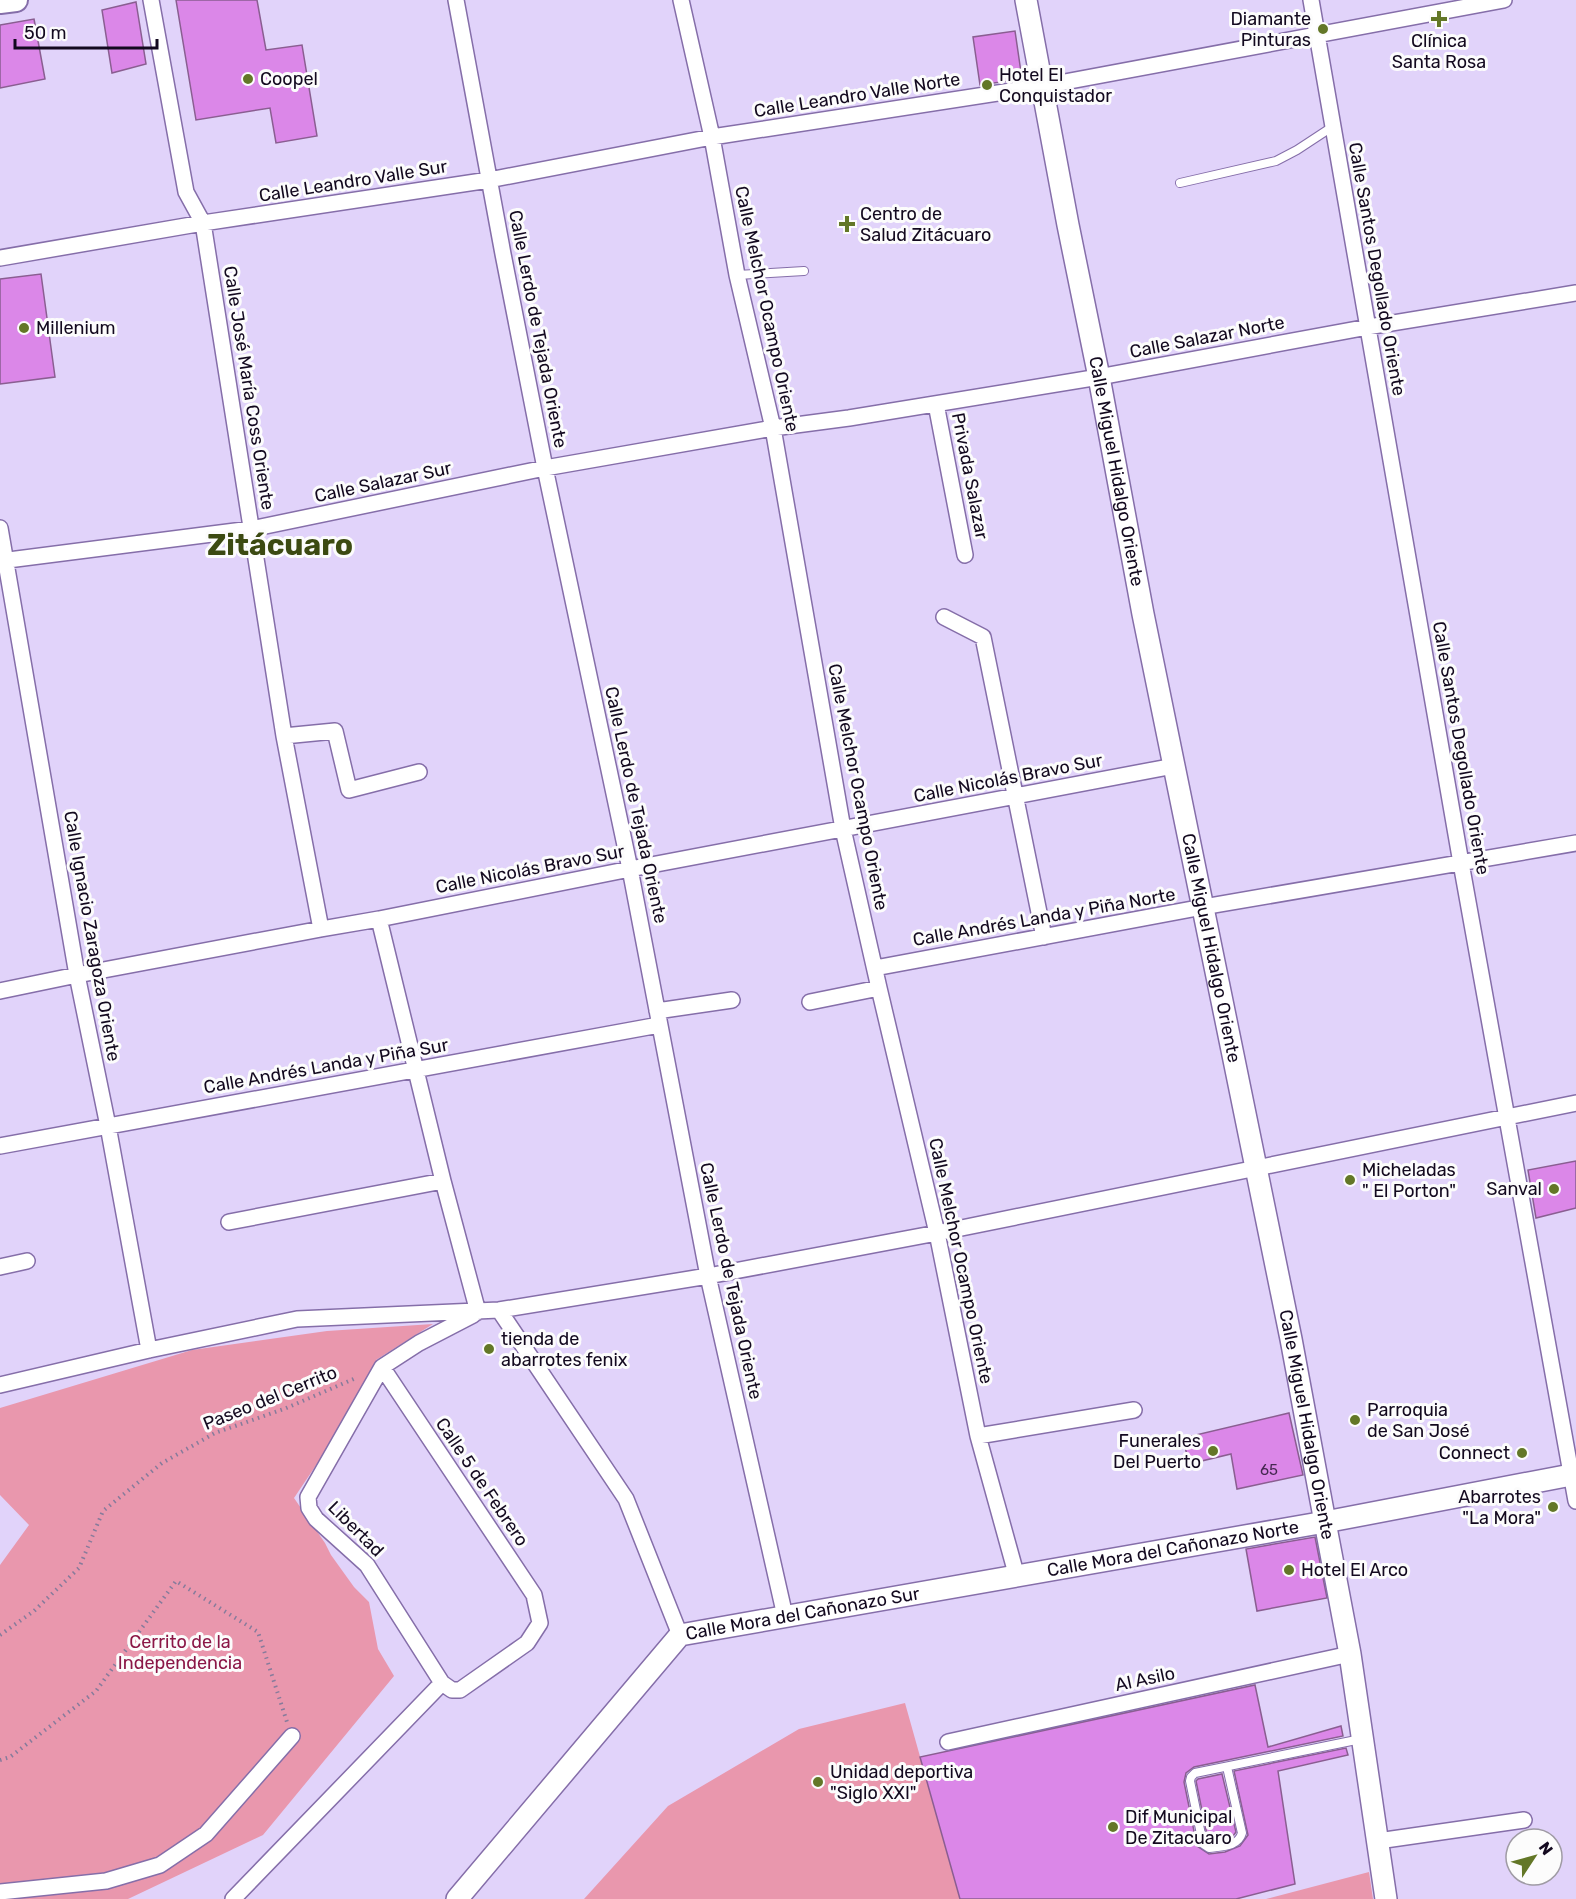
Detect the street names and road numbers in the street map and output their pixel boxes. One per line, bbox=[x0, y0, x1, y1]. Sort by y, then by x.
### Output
street label: Calle Leandro Valle Norte bbox=[752, 68, 962, 122]
street label: Calle Santos Degollado Oriente bbox=[1344, 140, 1410, 398]
street label: Calle Leandro Valle Sur bbox=[257, 155, 449, 207]
street label: Calle Melchor Ocampo Oriente bbox=[730, 184, 804, 434]
street label: Calle Lerdo de Tejada Oriente bbox=[504, 208, 572, 450]
street label: Calle José María Coss Oriente bbox=[219, 264, 279, 512]
street label: Calle Salazar Norte bbox=[1128, 311, 1286, 363]
street label: Calle Miguel Hidalgo Oriente bbox=[1084, 354, 1149, 588]
street label: Privada Salazar bbox=[947, 411, 993, 541]
street label: Calle Salazar Sur bbox=[313, 457, 454, 507]
street label: Calle Santos Degollado Oriente bbox=[1428, 619, 1494, 877]
street label: Calle Melchor Ocampo Oriente bbox=[823, 662, 893, 912]
street label: Calle Lerdo de Tejada Oriente bbox=[600, 684, 672, 926]
street label: Calle Nicolás Bravo Sur bbox=[912, 749, 1104, 807]
street label: Calle Ignacio Zaragoza Oriente bbox=[59, 809, 125, 1063]
street label: Calle Miguel Hidalgo Oriente bbox=[1177, 831, 1245, 1065]
street label: Calle Nicolás Bravo Sur bbox=[434, 840, 626, 898]
street label: Calle Andrés Landa y Piña Norte bbox=[911, 883, 1177, 951]
street label: Calle Andrés Landa y Piña Sur bbox=[202, 1034, 450, 1098]
street label: Calle Melchor Ocampo Oriente bbox=[924, 1136, 998, 1386]
street label: Calle Lerdo de Tejada Oriente bbox=[695, 1160, 767, 1402]
street label: Calle Miguel Hidalgo Oriente bbox=[1274, 1308, 1339, 1541]
street label: Paseo del Cerrito bbox=[200, 1361, 340, 1435]
street label: Calle 5 de Febrero bbox=[431, 1414, 533, 1550]
street label: Libertad bbox=[324, 1497, 388, 1561]
street label: Calle Mora del Cañonazo Norte bbox=[1045, 1516, 1301, 1582]
street label: Calle Mora del Cañonazo Sur bbox=[684, 1582, 921, 1645]
street label: Al Asilo bbox=[1113, 1662, 1177, 1696]

